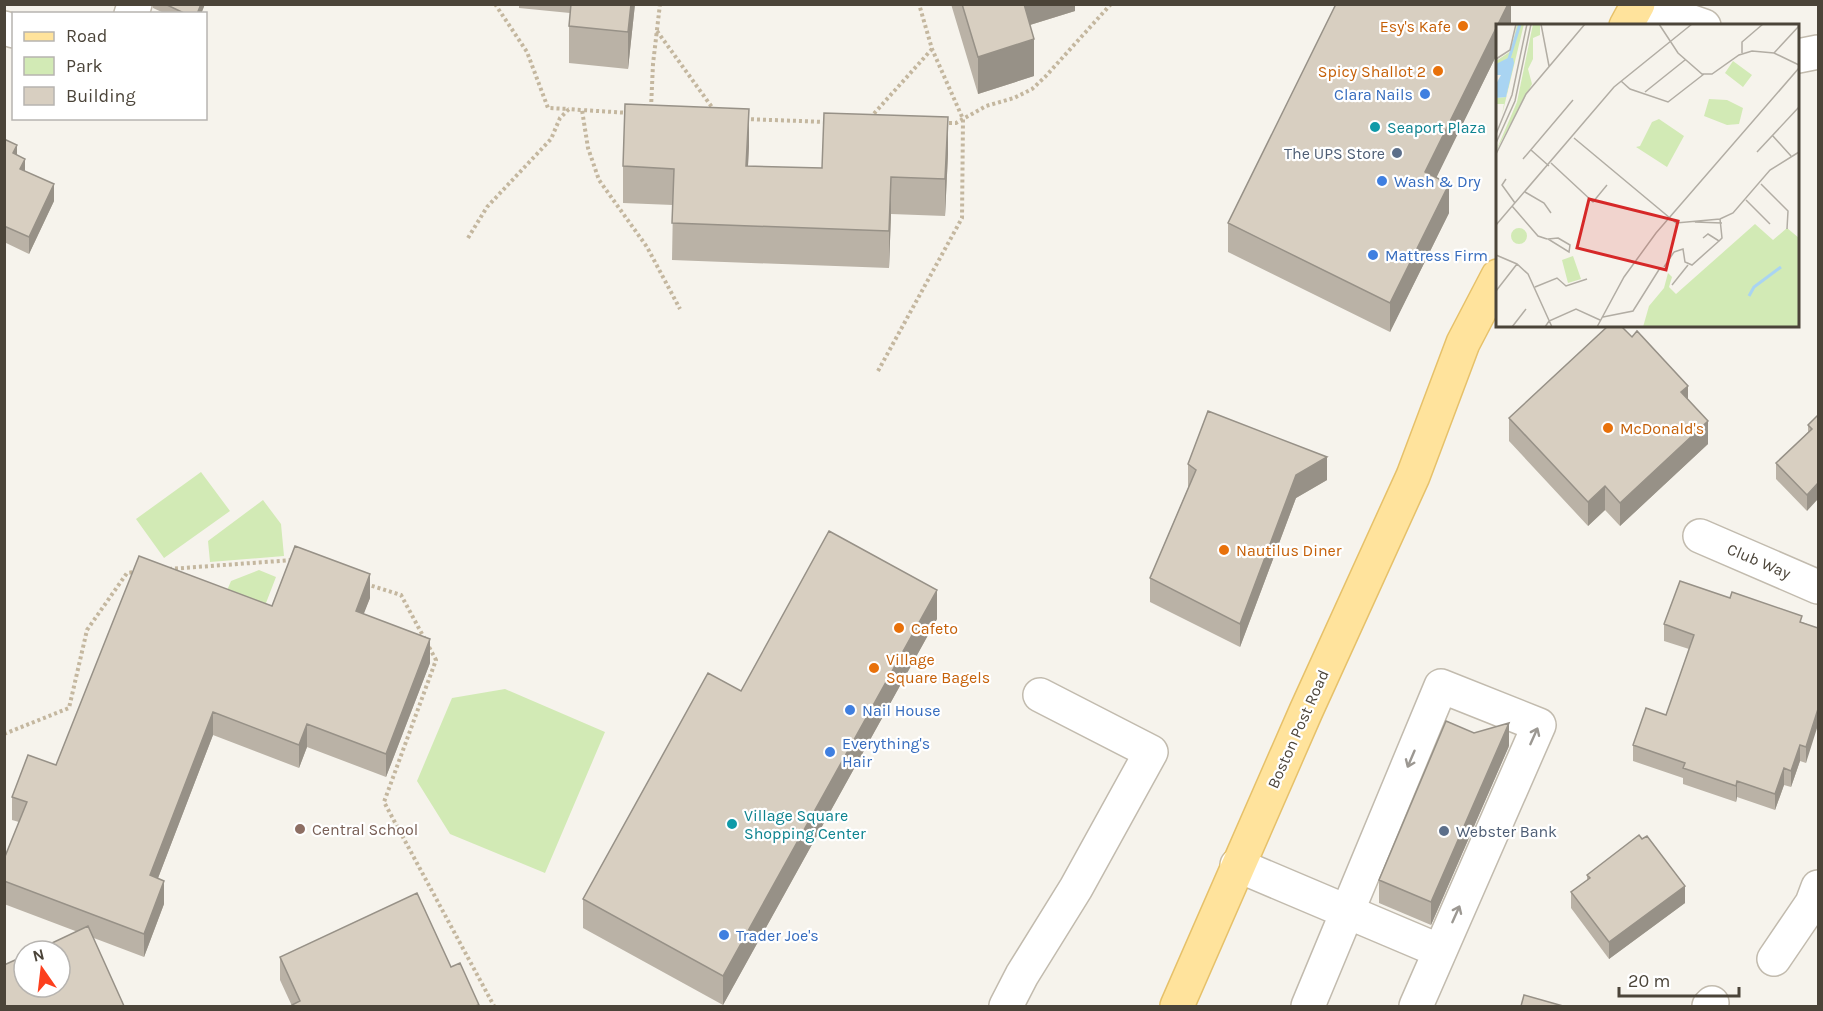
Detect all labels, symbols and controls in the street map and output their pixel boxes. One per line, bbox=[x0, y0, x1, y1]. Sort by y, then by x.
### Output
legend bbox=[12, 12, 207, 120]
place label: Esy's Kafe bbox=[1380, 17, 1451, 36]
marker: Esy's Kafe bbox=[1456, 19, 1470, 33]
inset map bbox=[1496, 24, 1799, 327]
text: Road bbox=[66, 25, 107, 47]
text: Park bbox=[66, 55, 103, 77]
place label: Spicy Shallot 2 bbox=[1318, 62, 1426, 81]
marker: Spicy Shallot 2 bbox=[1431, 64, 1445, 78]
text: Building bbox=[66, 85, 136, 107]
place label: Clara Nails bbox=[1334, 85, 1413, 104]
marker: Clara Nails bbox=[1418, 87, 1432, 101]
place label: Seaport Plaza bbox=[1387, 118, 1486, 137]
marker: Seaport Plaza bbox=[1368, 120, 1382, 134]
place label: The UPS Store bbox=[1284, 144, 1385, 163]
marker: The UPS Store bbox=[1390, 146, 1404, 160]
place label: Wash & Dry bbox=[1394, 172, 1481, 191]
marker: Wash & Dry bbox=[1375, 174, 1389, 188]
place label: Mattress Firm bbox=[1385, 246, 1488, 265]
marker: Mattress Firm bbox=[1366, 248, 1380, 262]
place label: McDonald's bbox=[1620, 419, 1704, 438]
marker: McDonald's bbox=[1601, 421, 1615, 435]
street label: Club Way bbox=[1724, 539, 1794, 583]
place label: Nautilus Diner bbox=[1236, 541, 1342, 560]
marker: Nautilus Diner bbox=[1217, 543, 1231, 557]
place label: Cafeto bbox=[911, 619, 958, 638]
marker: Cafeto bbox=[892, 621, 906, 635]
place label: Village Square Bagels bbox=[886, 650, 990, 687]
marker: Village Square Bagels bbox=[867, 661, 881, 675]
street label: Boston Post Road bbox=[1263, 667, 1333, 791]
place label: Nail House bbox=[862, 701, 941, 720]
marker: Nail House bbox=[843, 703, 857, 717]
one-way arrow bbox=[1529, 727, 1540, 745]
place label: Everything's Hair bbox=[842, 734, 930, 771]
marker: Everything's Hair bbox=[823, 745, 837, 759]
one-way arrow bbox=[1405, 749, 1416, 768]
place label: Village Square Shopping Center bbox=[744, 806, 866, 843]
marker: Village Square Shopping Center bbox=[725, 817, 739, 831]
place label: Central School bbox=[312, 820, 418, 839]
marker: Central School bbox=[293, 822, 307, 836]
place label: Webster Bank bbox=[1456, 822, 1557, 841]
marker: Webster Bank bbox=[1437, 824, 1451, 838]
one-way arrow bbox=[1451, 906, 1462, 924]
place label: Trader Joe's bbox=[736, 926, 819, 945]
marker: Trader Joe's bbox=[717, 928, 731, 942]
north arrow bbox=[12, 939, 72, 999]
text: N bbox=[31, 944, 46, 966]
scale bar bbox=[1619, 960, 1739, 998]
text: 20 m bbox=[1628, 970, 1670, 992]

